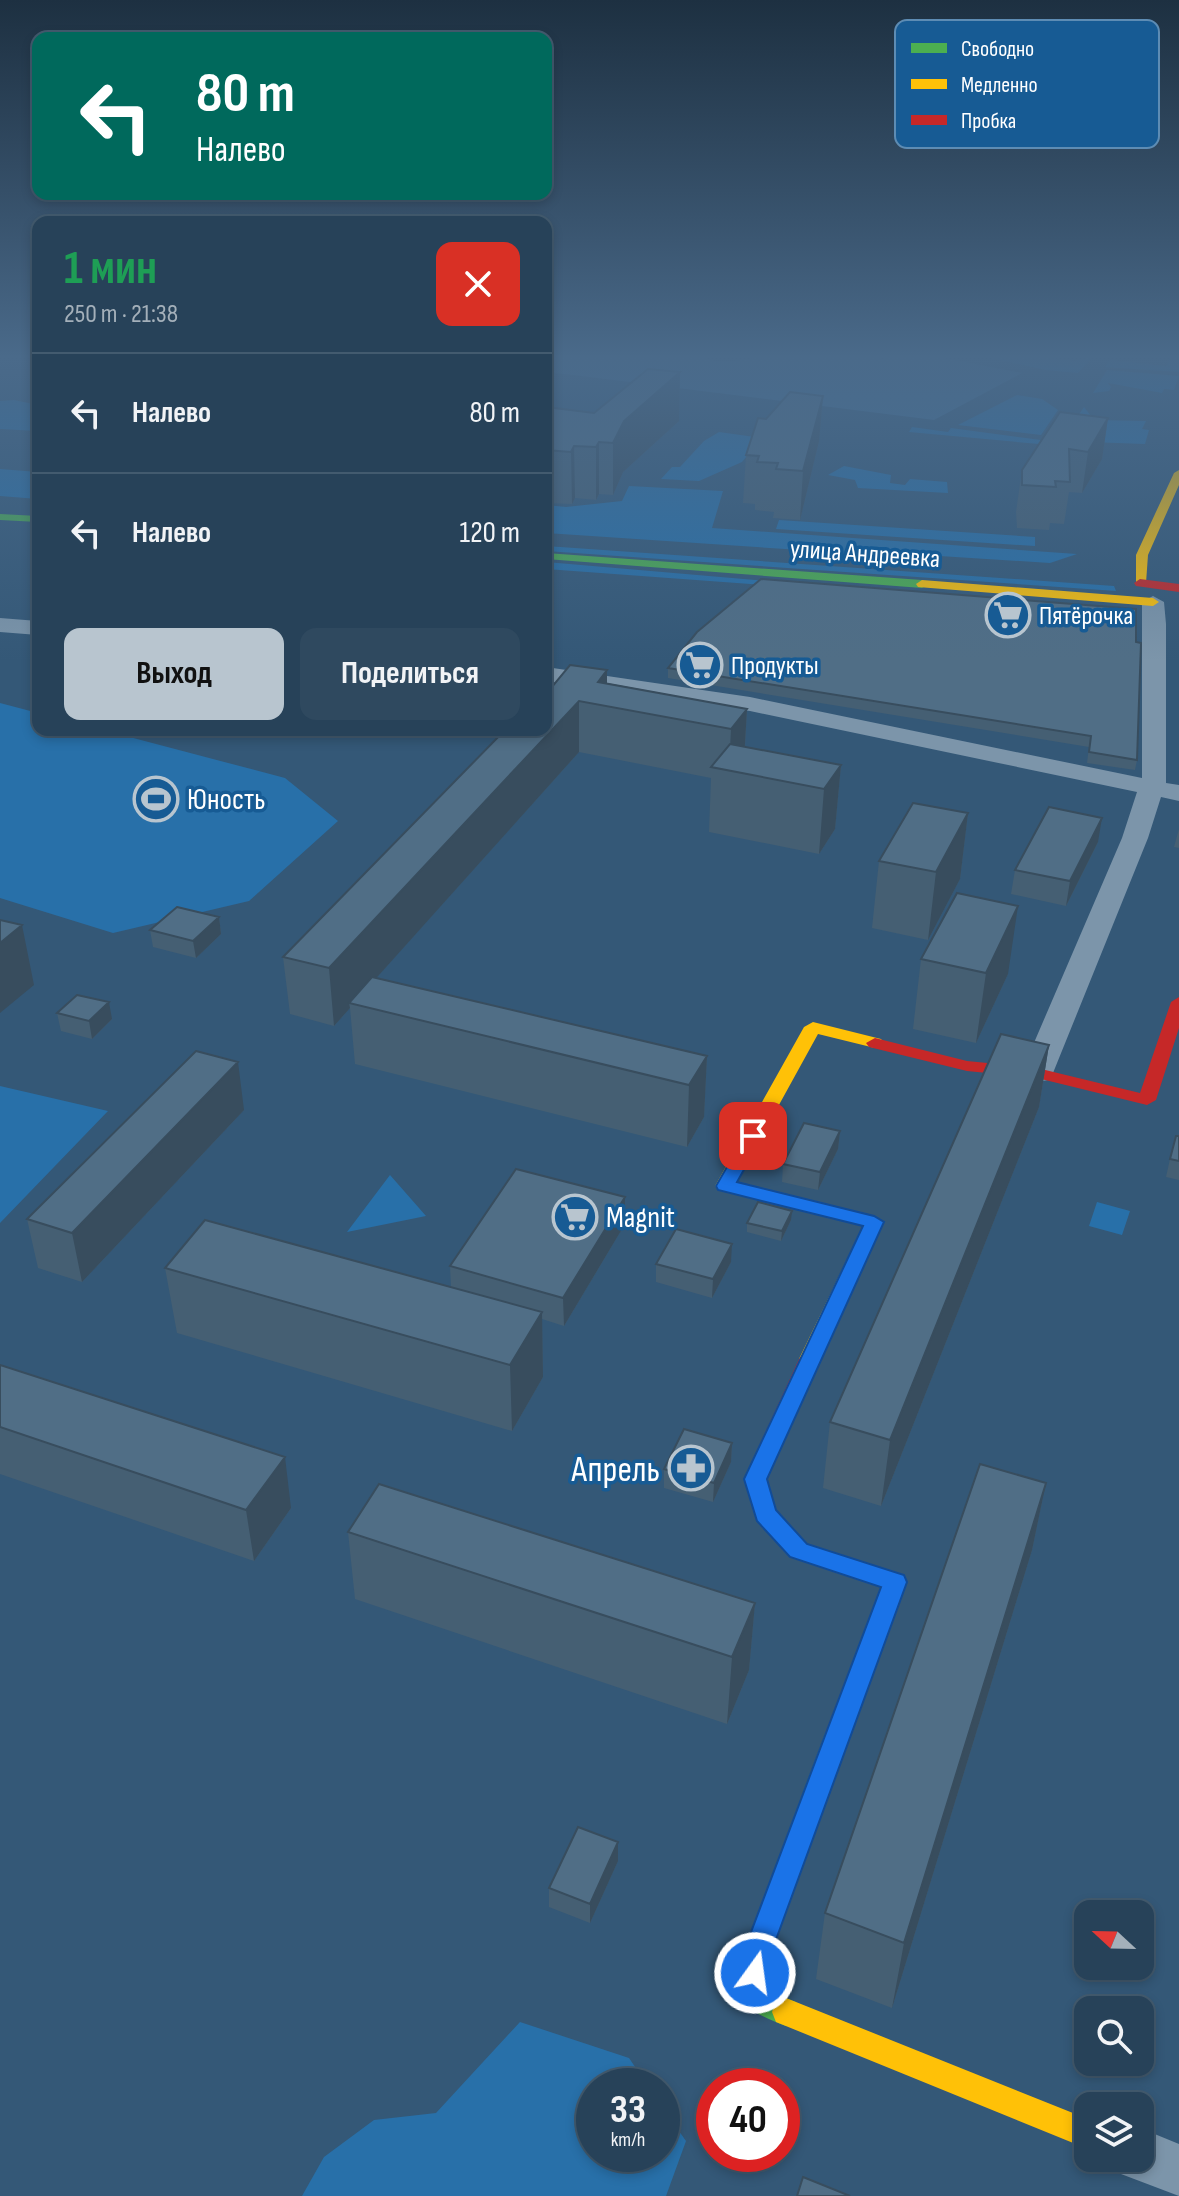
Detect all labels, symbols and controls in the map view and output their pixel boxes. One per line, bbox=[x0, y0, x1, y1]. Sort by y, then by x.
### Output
legend bbox=[895, 20, 1159, 148]
text: Свободно bbox=[961, 36, 1034, 63]
text: 80 m bbox=[196, 61, 295, 128]
icon: left bbox=[64, 64, 168, 168]
text: Медленно bbox=[961, 72, 1038, 99]
text: Пробка bbox=[961, 108, 1016, 135]
text: Налево bbox=[196, 129, 286, 172]
text: 1 мин bbox=[64, 240, 157, 297]
button: close bbox=[436, 242, 520, 326]
text: 250 m · 21:38 bbox=[64, 299, 178, 330]
icon: left bbox=[64, 391, 108, 435]
text: Налево bbox=[132, 395, 211, 431]
text: 80 m bbox=[469, 395, 520, 431]
icon: left bbox=[64, 511, 108, 555]
text: Налево bbox=[132, 515, 211, 551]
text: 120 m bbox=[459, 515, 520, 551]
street label: улица Андреевка bbox=[789, 534, 941, 575]
supermarket icon: Пятёрочка bbox=[984, 591, 1032, 639]
place label: Пятёрочка bbox=[1039, 601, 1133, 632]
button: Выход bbox=[64, 628, 284, 720]
button: Поделиться bbox=[300, 628, 520, 720]
supermarket icon: Продукты bbox=[676, 641, 724, 689]
place label: Продукты bbox=[731, 651, 819, 682]
sports icon: Юность bbox=[132, 775, 180, 823]
place label: Юность bbox=[187, 782, 265, 818]
pin bbox=[719, 1102, 787, 1170]
icon: arrive bbox=[731, 1114, 775, 1158]
supermarket icon: Magnit bbox=[551, 1193, 599, 1241]
place label: Magnit bbox=[606, 1200, 675, 1236]
pharmacy icon: Апрель bbox=[667, 1444, 715, 1492]
place label: Апрель bbox=[570, 1449, 660, 1492]
north arrow bbox=[1074, 1900, 1154, 1980]
map controls bbox=[1074, 1900, 1154, 2172]
position arrow bbox=[713, 1931, 797, 2015]
button: search bbox=[1074, 1996, 1154, 2076]
speed limit sign: 40 bbox=[696, 2068, 800, 2172]
text: 33 bbox=[610, 2086, 646, 2134]
button: layers bbox=[1074, 2092, 1154, 2172]
text: km/h bbox=[611, 2128, 645, 2152]

